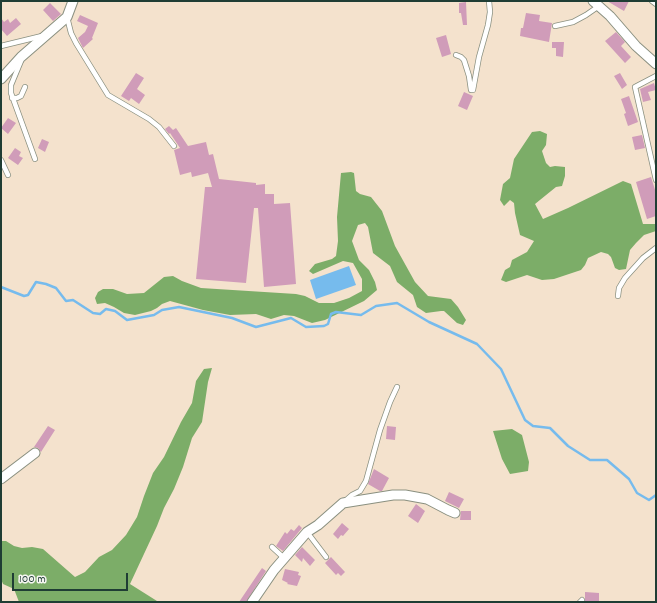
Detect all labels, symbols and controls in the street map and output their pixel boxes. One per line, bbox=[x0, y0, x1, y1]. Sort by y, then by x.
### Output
scale bar bbox=[14, 565, 130, 591]
text: 100 m bbox=[19, 571, 46, 588]

